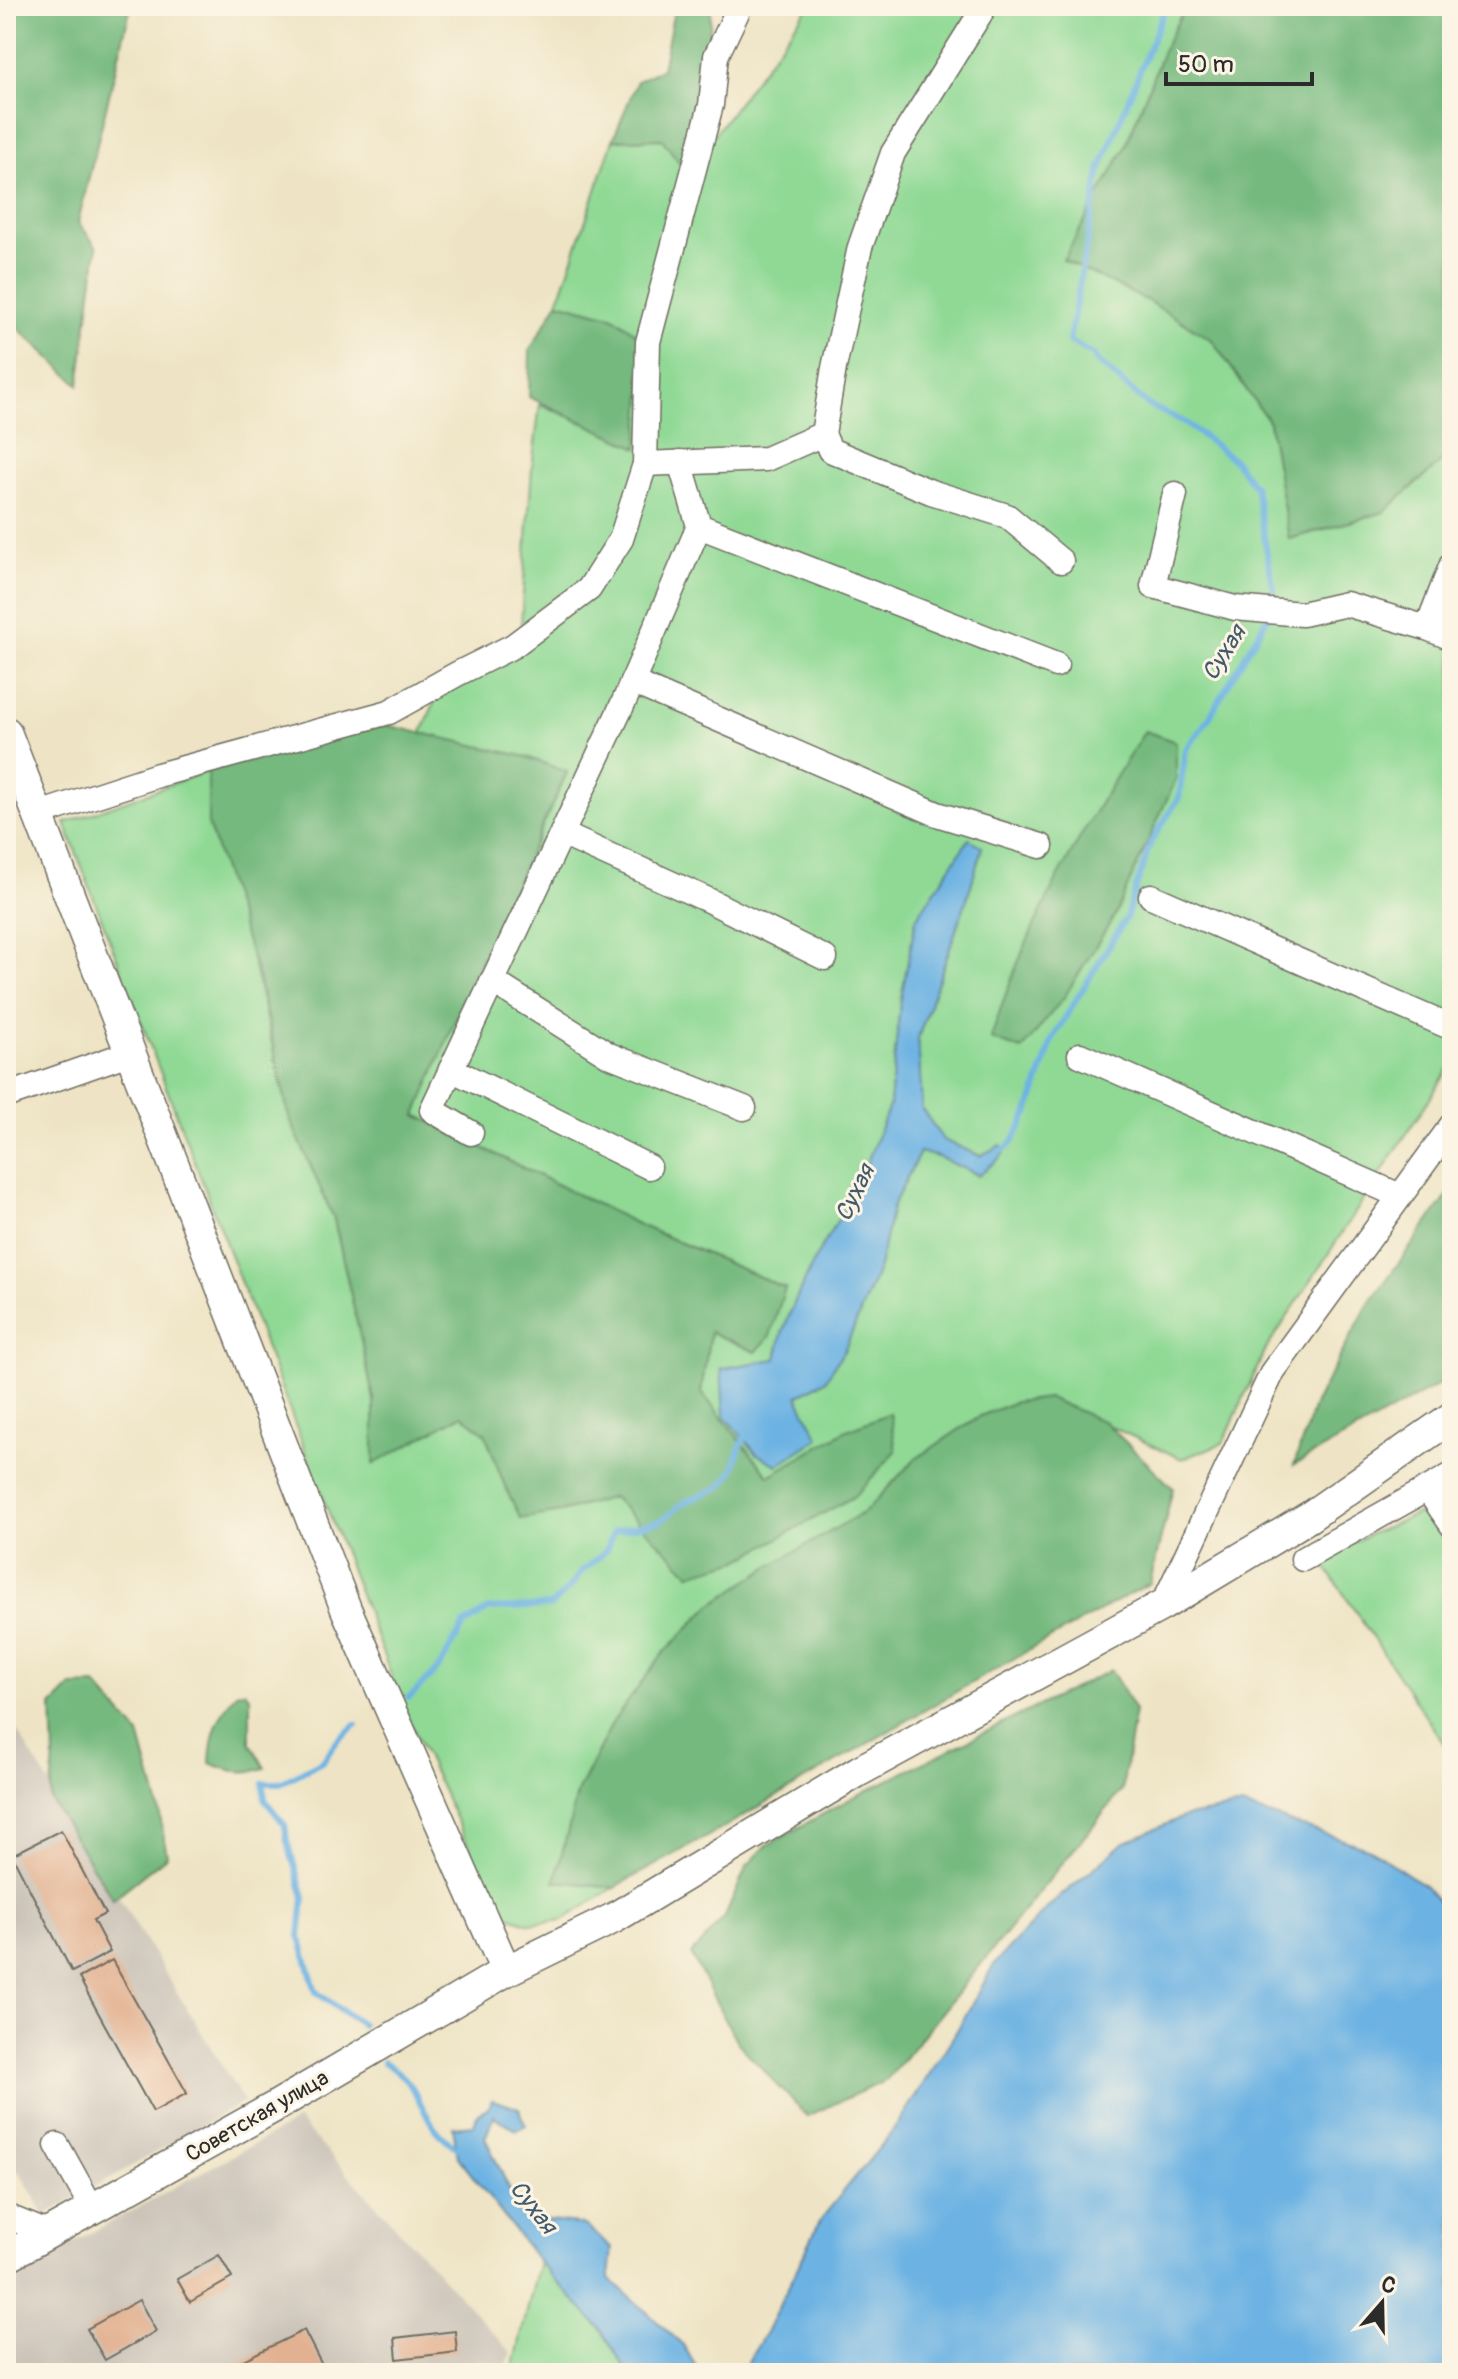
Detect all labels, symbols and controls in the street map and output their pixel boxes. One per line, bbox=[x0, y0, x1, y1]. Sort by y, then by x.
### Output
scale bar bbox=[1166, 36, 1312, 86]
text: 50 m bbox=[1178, 50, 1234, 79]
water label: Сухая bbox=[1196, 618, 1254, 686]
water label: Сухая bbox=[829, 1157, 882, 1226]
street label: Советская улица bbox=[180, 2064, 334, 2168]
water label: Сухая bbox=[503, 2175, 564, 2242]
north arrow bbox=[1342, 2263, 1422, 2343]
text: С bbox=[1377, 2270, 1400, 2301]

